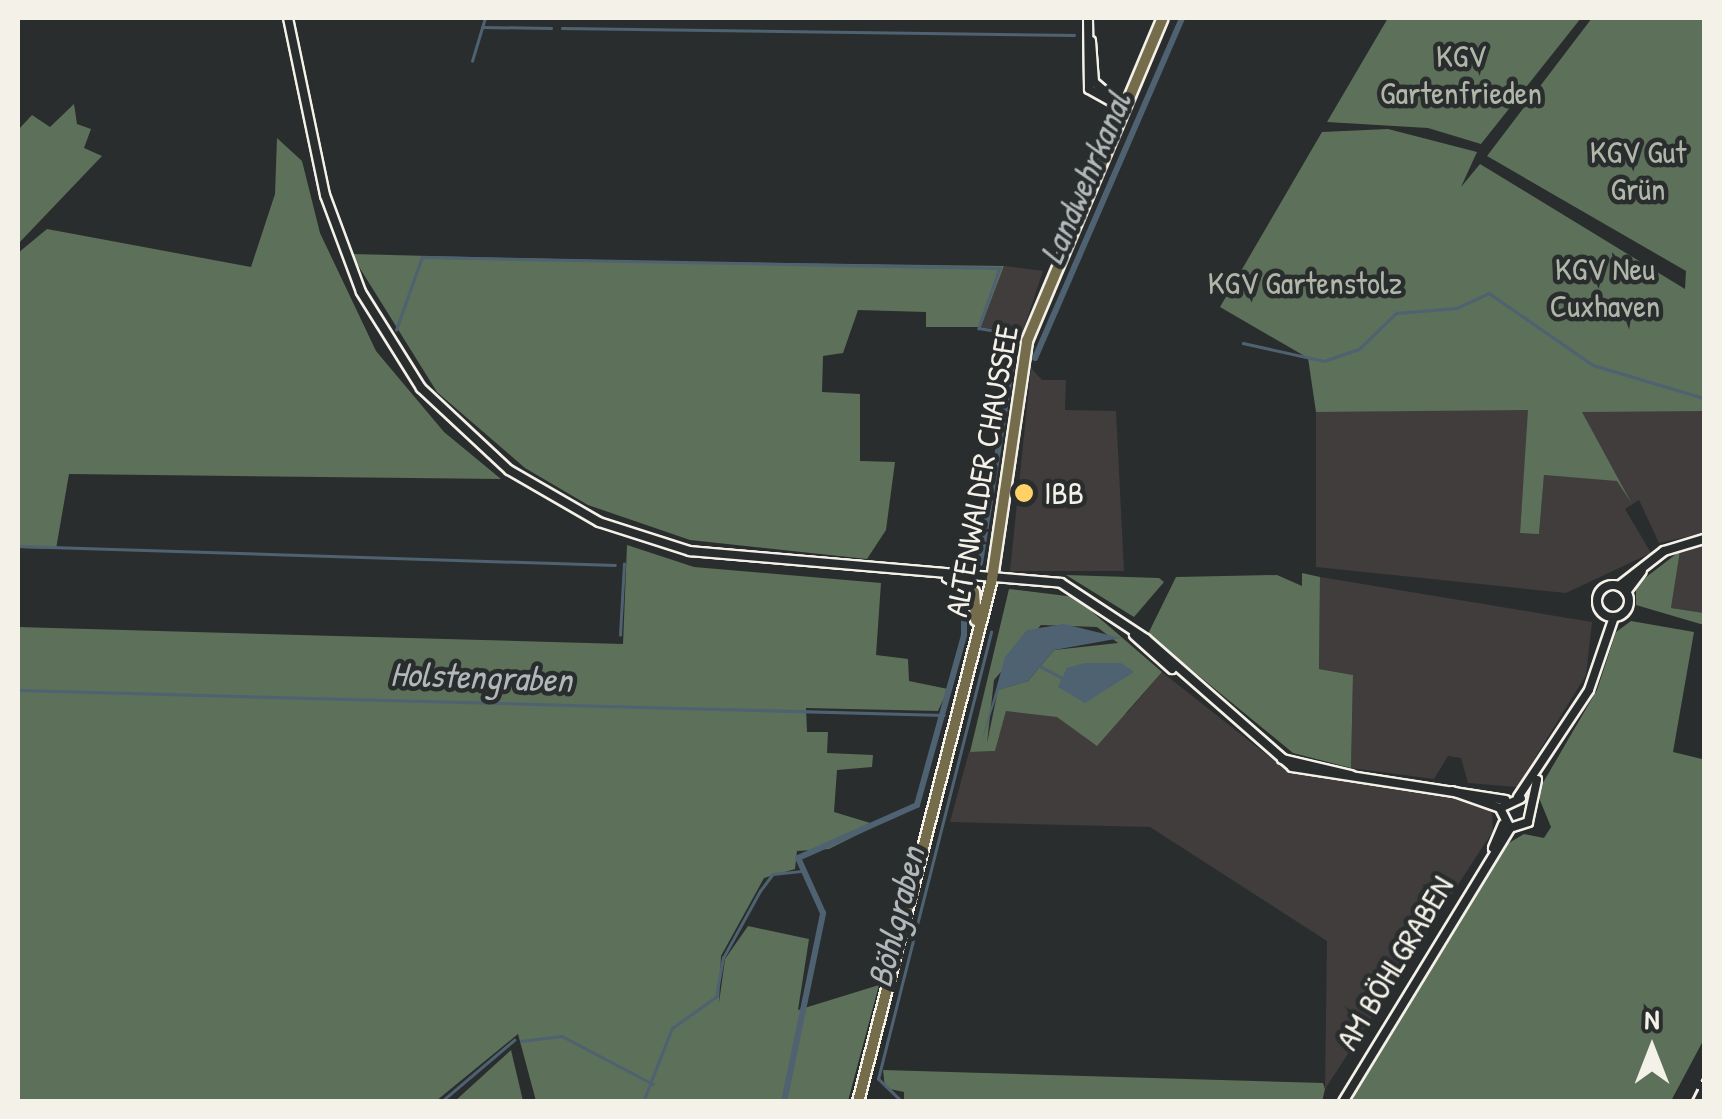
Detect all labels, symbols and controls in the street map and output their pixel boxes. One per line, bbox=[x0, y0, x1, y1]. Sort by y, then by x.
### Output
park label: KGV Gartenfrieden bbox=[1380, 38, 1542, 113]
water label: Landwehrkanal bbox=[1030, 86, 1140, 270]
park label: KGV Gut Grün bbox=[1590, 134, 1686, 209]
park label: KGV Neu Cuxhaven bbox=[1550, 251, 1660, 326]
park label: KGV Gartenstolz bbox=[1208, 264, 1402, 302]
street label: ALTENWALDER CHAUSSEE bbox=[937, 322, 1027, 620]
place label: IBB bbox=[1044, 474, 1084, 512]
marker: IBB bbox=[1013, 482, 1035, 504]
water label: Holstengraben bbox=[389, 653, 573, 701]
water label: Böhlgraben bbox=[858, 843, 934, 991]
street label: AM BÖHLGRABEN bbox=[1328, 869, 1462, 1057]
north arrow bbox=[1602, 999, 1702, 1099]
text: N bbox=[1645, 1000, 1659, 1038]

